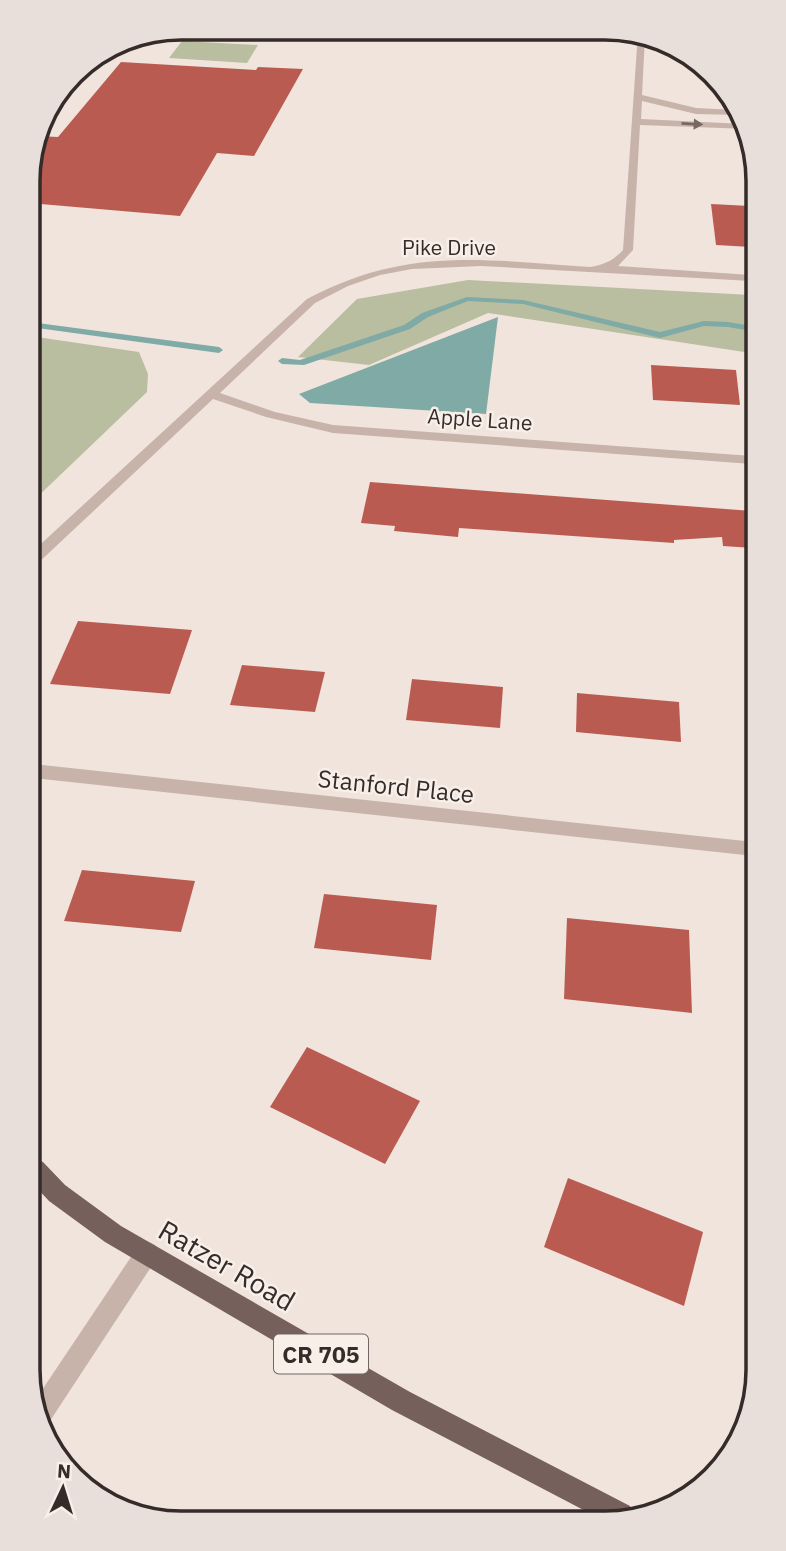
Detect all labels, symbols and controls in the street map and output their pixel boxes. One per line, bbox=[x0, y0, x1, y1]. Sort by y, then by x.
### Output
one-way arrow bbox=[681, 119, 703, 130]
street label: Pike Drive bbox=[402, 233, 496, 261]
street label: Apple Lane bbox=[427, 401, 533, 437]
street label: Stanford Place bbox=[316, 762, 476, 810]
street label: Ratzer Road bbox=[152, 1211, 302, 1319]
road number: CR 705 bbox=[274, 1334, 368, 1373]
north arrow bbox=[28, 1453, 98, 1523]
text: N bbox=[56, 1459, 72, 1483]

